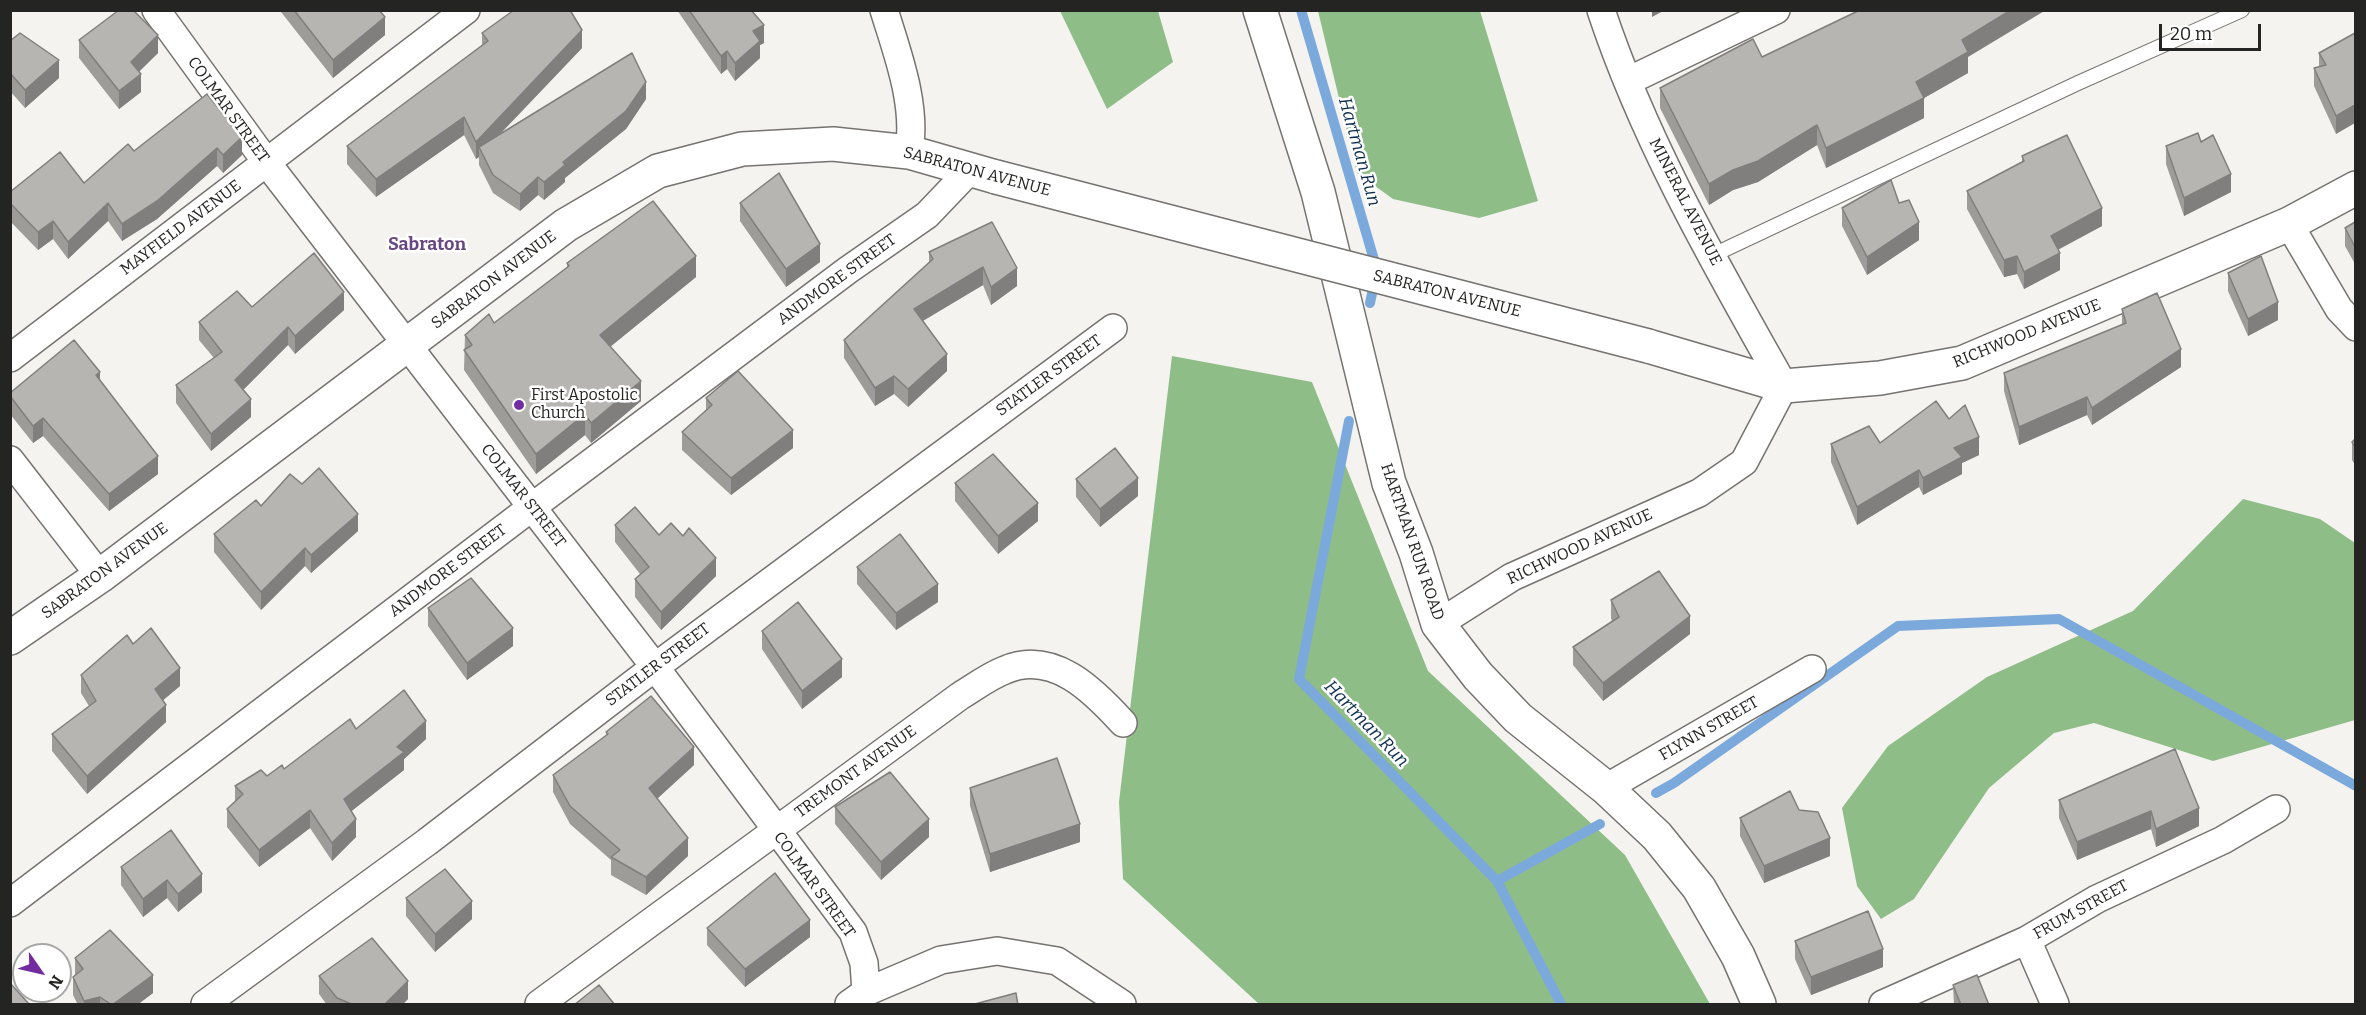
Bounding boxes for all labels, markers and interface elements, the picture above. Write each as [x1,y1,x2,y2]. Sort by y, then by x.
scale bar [2162,12,2264,50]
text: 20 m [2170,23,2212,45]
street label: COLMAR STREET [183,53,273,167]
water label: Hartman Run [1333,95,1385,209]
street label: MINERAL AVENUE [1645,135,1725,269]
street label: SABRATON AVENUE [901,143,1053,201]
street label: MAYFIELD AVENUE [117,176,245,280]
street label: SABRATON AVENUE [428,227,560,333]
street label: ANDMORE STREET [774,230,900,330]
district label: Sabraton [388,234,466,256]
street label: SABRATON AVENUE [1371,266,1523,322]
street label: RICHWOOD AVENUE [1950,296,2104,372]
street label: STATLER STREET [992,331,1106,421]
place label: First Apostolic Church [531,386,638,424]
marker: First Apostolic Church [512,398,526,412]
street label: COLMAR STREET [477,440,569,552]
street label: HARTMAN RUN ROAD [1376,461,1448,623]
street label: RICHWOOD AVENUE [1504,505,1656,589]
street label: SABRATON AVENUE [38,519,172,623]
street label: ANDMORE STREET [386,521,510,621]
street label: STATLER STREET [602,619,714,711]
water label: Hartman Run [1319,676,1413,772]
street label: FLYNN STREET [1656,693,1762,765]
street label: TREMONT AVENUE [792,722,920,822]
street label: COLMAR STREET [769,828,859,942]
street label: FRUM STREET [2030,876,2132,944]
north arrow [12,943,72,1003]
text: N [44,972,67,993]

